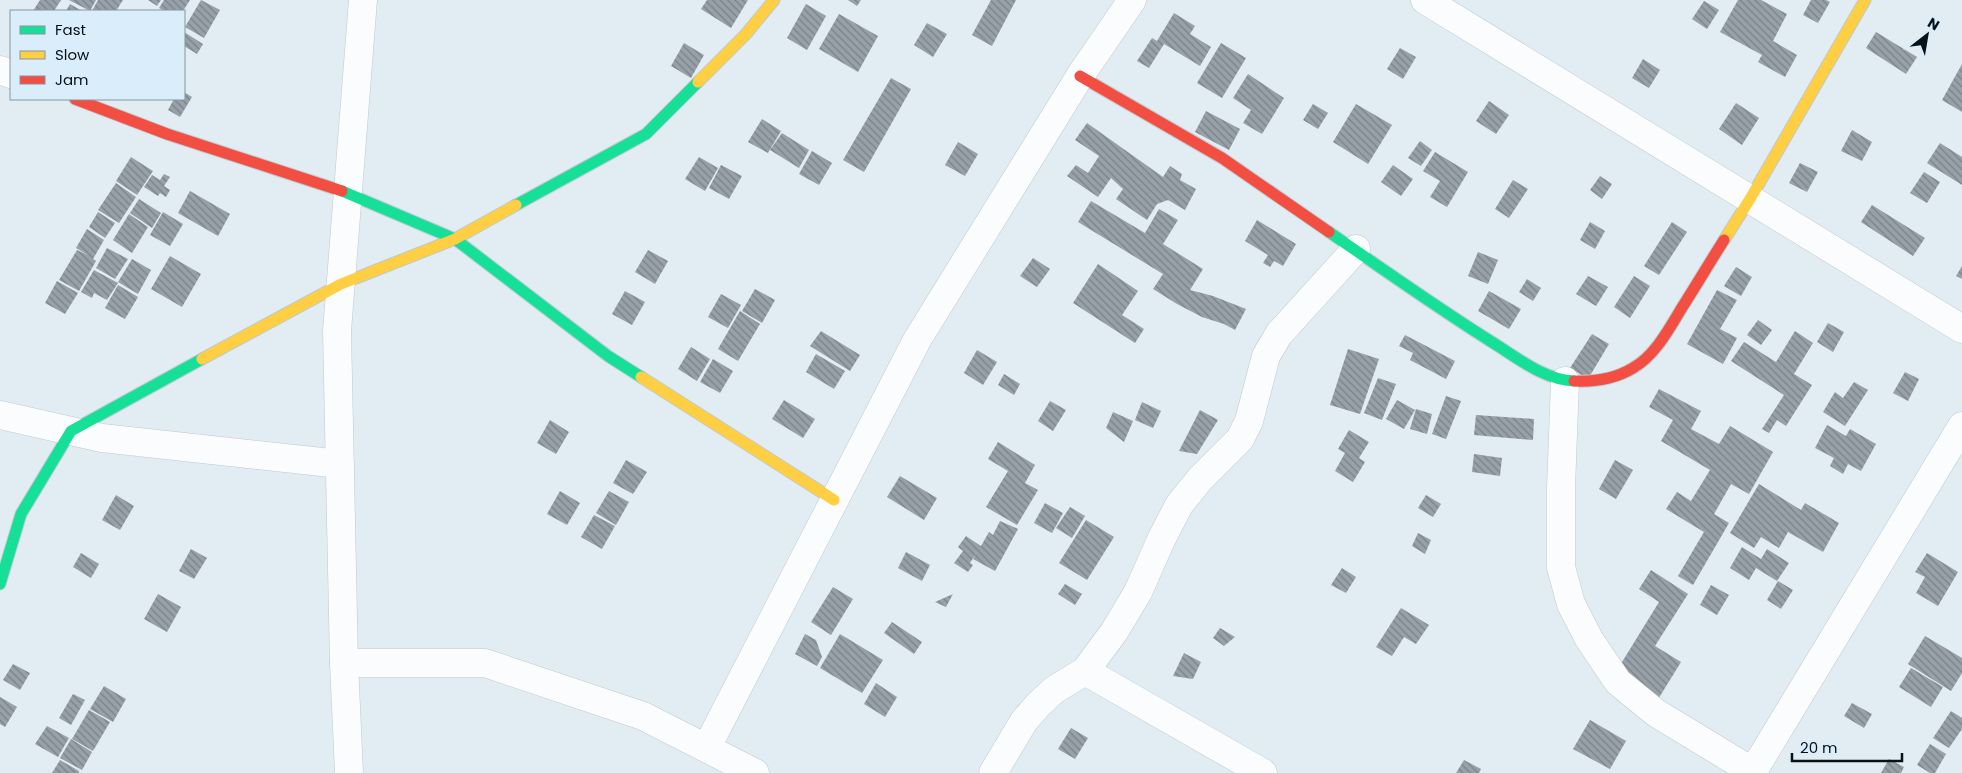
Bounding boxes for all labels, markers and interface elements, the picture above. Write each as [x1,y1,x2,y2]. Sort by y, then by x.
legend [10,10,185,100]
north arrow [1902,10,1952,60]
text: N [1924,13,1943,35]
text: Fast [55,19,86,40]
text: Slow [55,44,90,65]
text: Jam [55,69,89,90]
scale bar [1792,730,1902,762]
text: 20 m [1800,737,1838,758]

